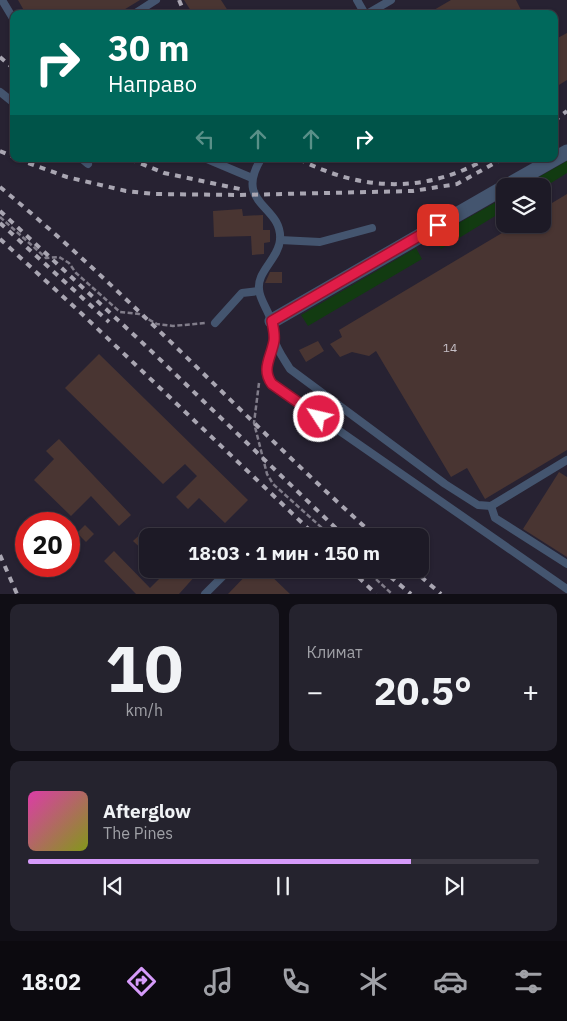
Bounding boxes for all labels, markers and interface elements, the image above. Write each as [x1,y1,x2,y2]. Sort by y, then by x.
text: 30 m [108,25,190,71]
icon: right [25,30,90,95]
text: Направо [108,69,197,98]
icon: left [191,125,219,153]
icon: ahead [244,125,272,153]
icon: ahead [297,125,325,153]
icon: right [350,125,378,153]
map controls [496,178,551,233]
button: layers [496,178,551,233]
pin [417,204,459,246]
icon: arrive [424,211,452,239]
house number: 14 [443,340,457,355]
position arrow [292,390,344,442]
speed limit sign: 20 [15,512,80,577]
text: 18:03 · 1 мин · 150 m [188,541,380,565]
text: 10 [105,625,183,710]
text: Климат [307,642,363,662]
text: 20.5° [374,666,472,715]
text: − [307,673,323,710]
text: + [522,673,539,710]
text: km/h [125,700,163,720]
text: Afterglow [103,799,191,823]
text: The Pines [103,823,173,843]
icon: previous [99,872,127,900]
icon: pause [269,872,297,900]
icon: next [440,872,468,900]
icon: directions [124,964,159,999]
icon: music [201,964,236,999]
icon: phone [278,964,313,999]
icon: climate [356,964,391,999]
icon: car [433,964,468,999]
icon: filters [511,964,546,999]
text: 18:02 [21,967,81,996]

